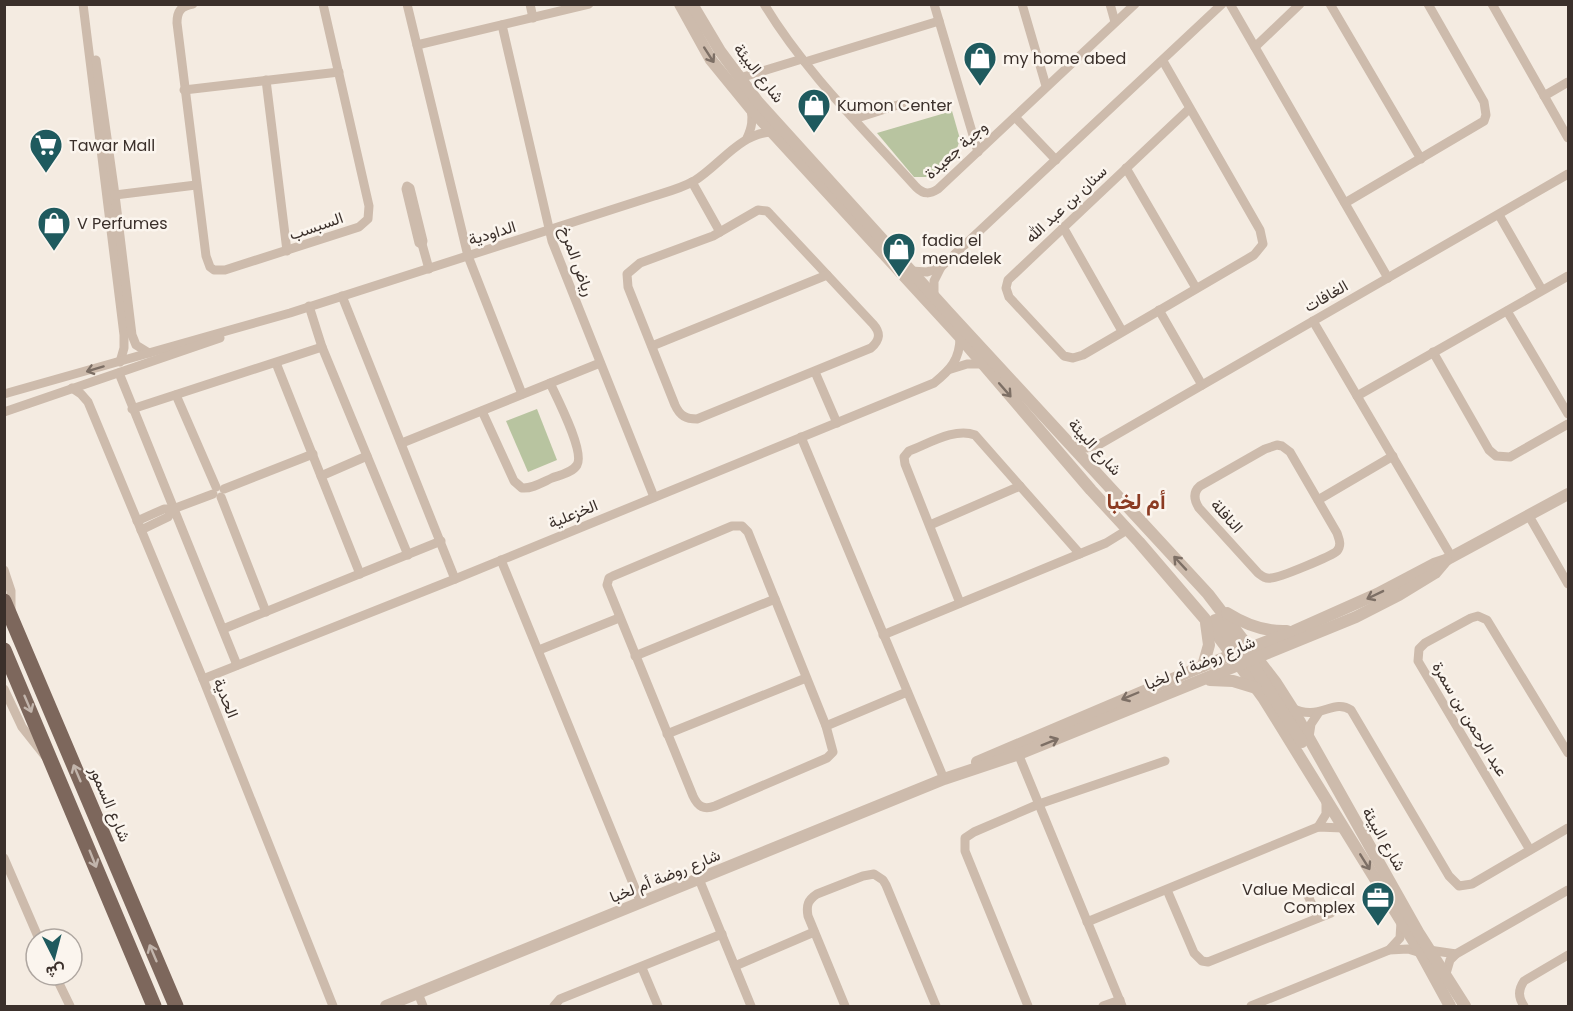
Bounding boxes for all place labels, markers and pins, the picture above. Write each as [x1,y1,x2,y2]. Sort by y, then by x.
shop icon: my home abed [962,40,998,87]
place label: my home abed [1003,47,1126,70]
shop icon: Kumon Center [796,87,832,134]
place label: Kumon Center [837,94,952,117]
supermarket icon: Tawar Mall [28,127,64,174]
place label: Tawar Mall [69,134,155,157]
shop icon: V Perfumes [36,205,72,252]
place label: V Perfumes [77,212,168,235]
place label: fadia el mendelek [922,229,1002,270]
shop icon: fadia el mendelek [881,231,917,278]
place label: Value Medical Complex [1242,878,1355,919]
office icon: Value Medical Complex [1360,880,1396,927]

